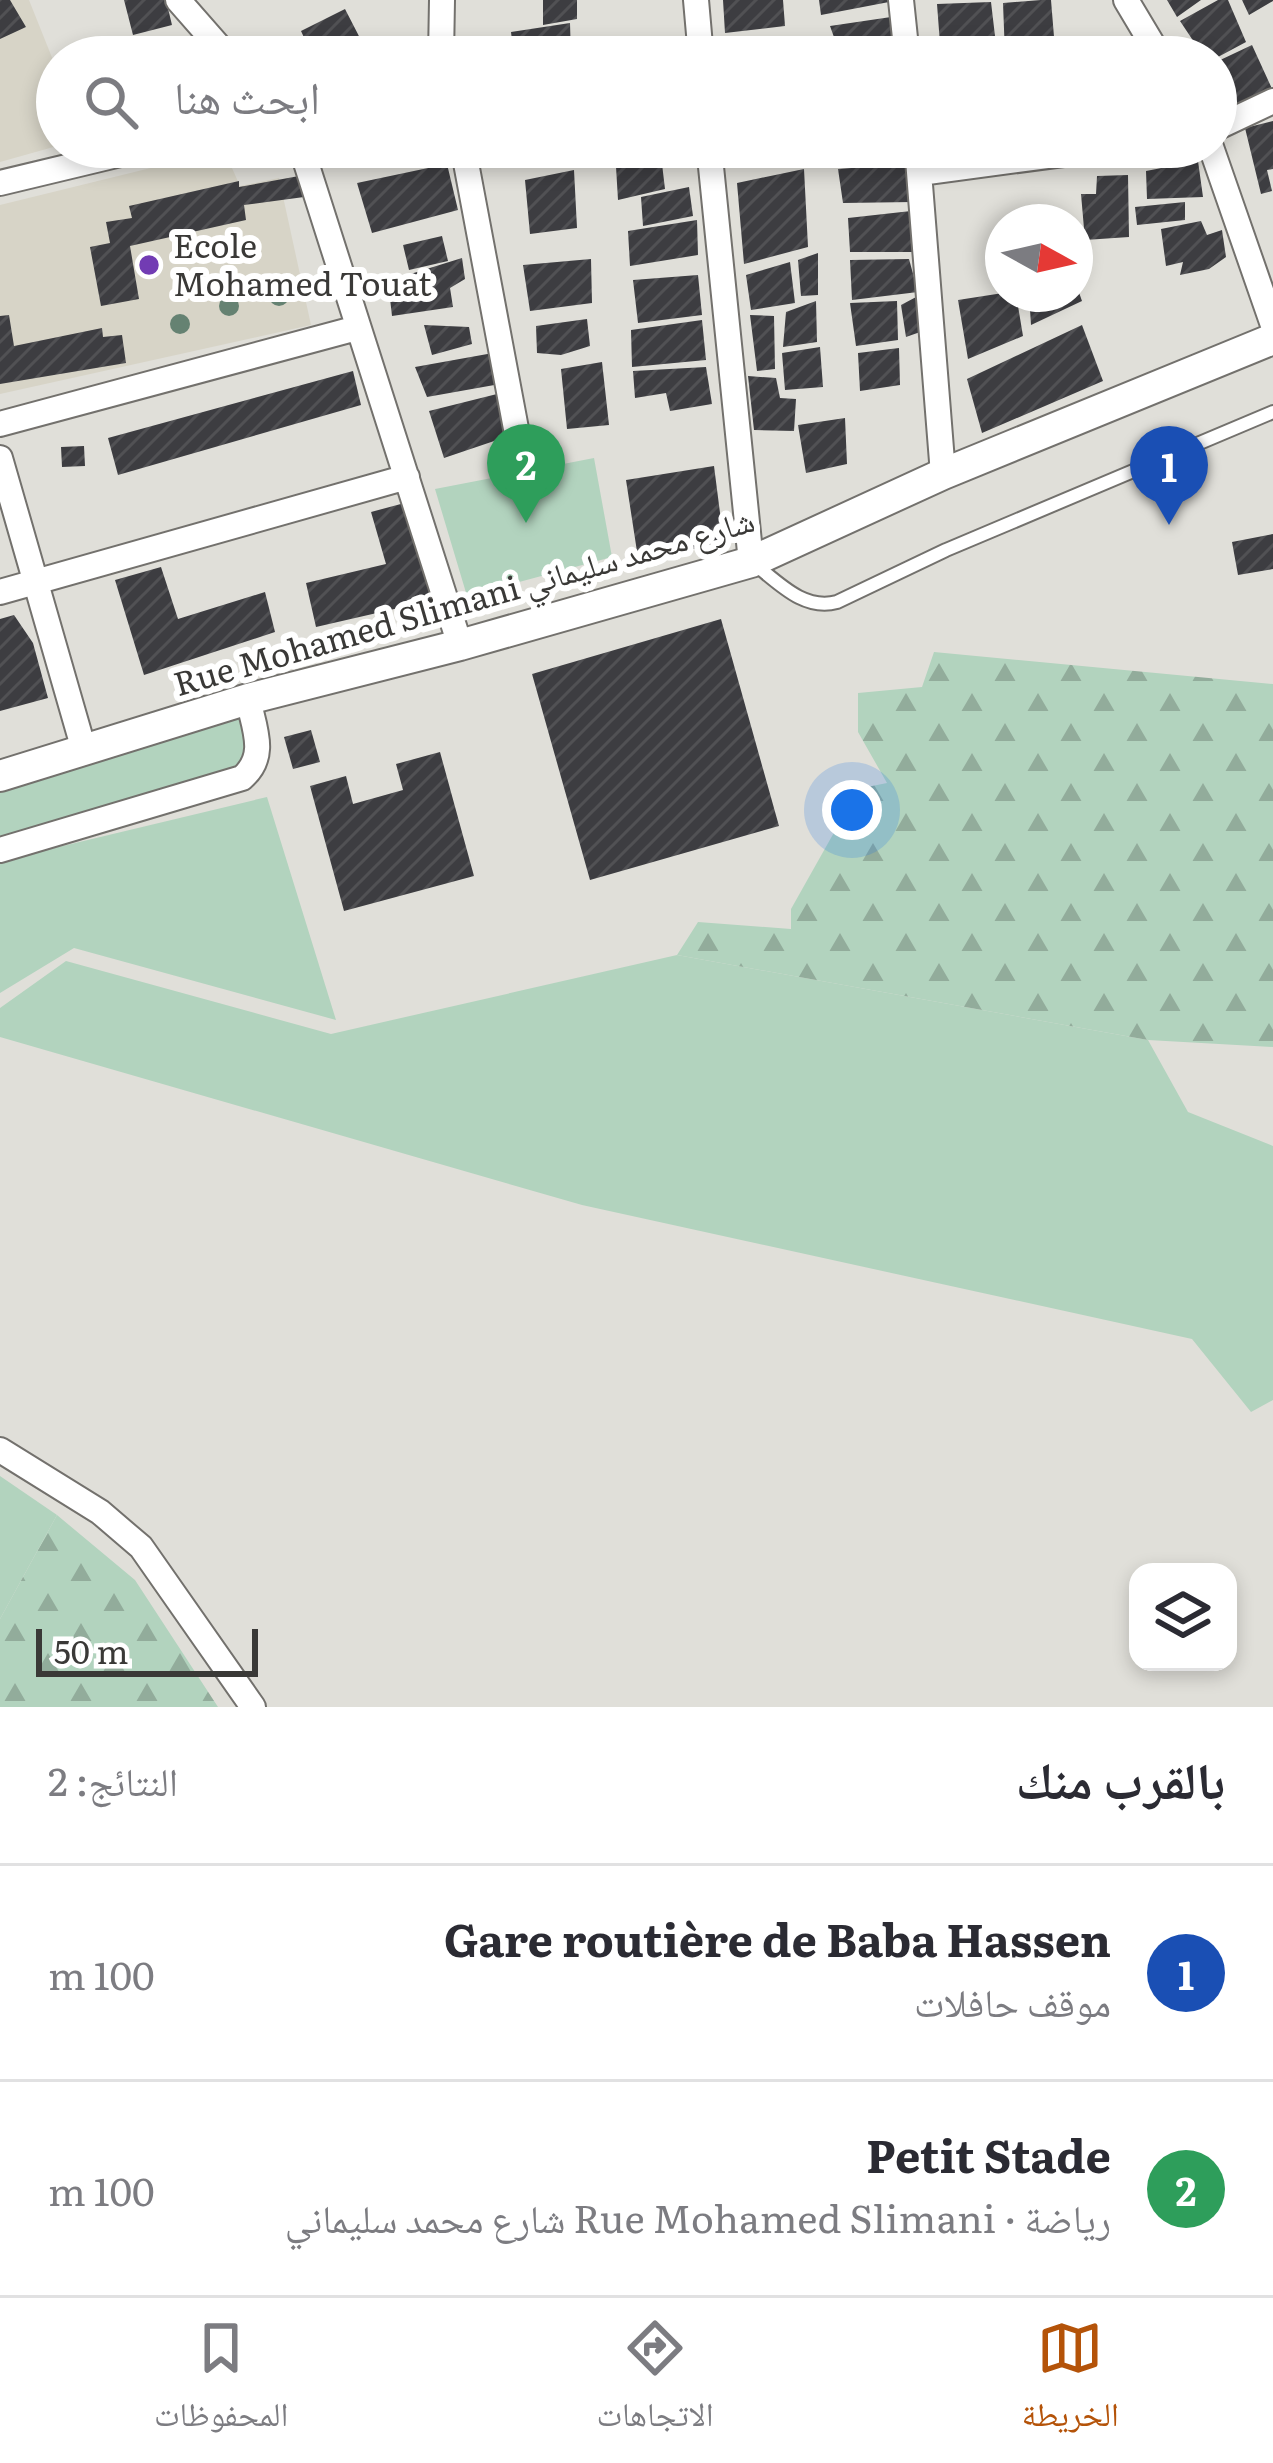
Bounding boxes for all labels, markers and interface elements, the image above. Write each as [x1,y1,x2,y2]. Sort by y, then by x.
search box [36,36,1237,168]
text: ابحث هنا [174,61,320,128]
icon: search [78,69,144,135]
north arrow [985,204,1093,312]
place label: Ecole Mohamed Touat [173,219,432,306]
marker: Ecole Mohamed Touat [136,252,162,278]
pin: 2 [487,424,565,523]
pin: 1 [1130,426,1208,525]
street label: Rue Mohamed Slimani شارع محمد سليماني [167,493,760,710]
your location [822,780,882,840]
map controls [1129,1563,1237,1671]
button: layers [1129,1563,1237,1671]
scale bar [36,1623,258,1676]
text: 50 m [54,1625,128,1674]
text: بالقرب منك [1016,1739,1225,1815]
text: النتائج: 2 [48,1750,178,1808]
text: Gare routière de Baba Hassen [444,1904,1111,1971]
text: 100 m [48,1944,155,2002]
text: 1 [1178,1944,1194,2002]
text: موقف حافلات [914,1971,1111,2029]
text: Petit Stade [866,2120,1111,2187]
text: 100 m [48,2160,155,2218]
text: 2 [1176,2160,1196,2218]
text: رياضة · Rue Mohamed Slimani شارع محمد سليماني [285,2187,1111,2245]
tab: المحفوظات [154,2315,288,2447]
tab: الاتجاهات [596,2315,714,2447]
tab: الخريطة [1022,2315,1119,2447]

